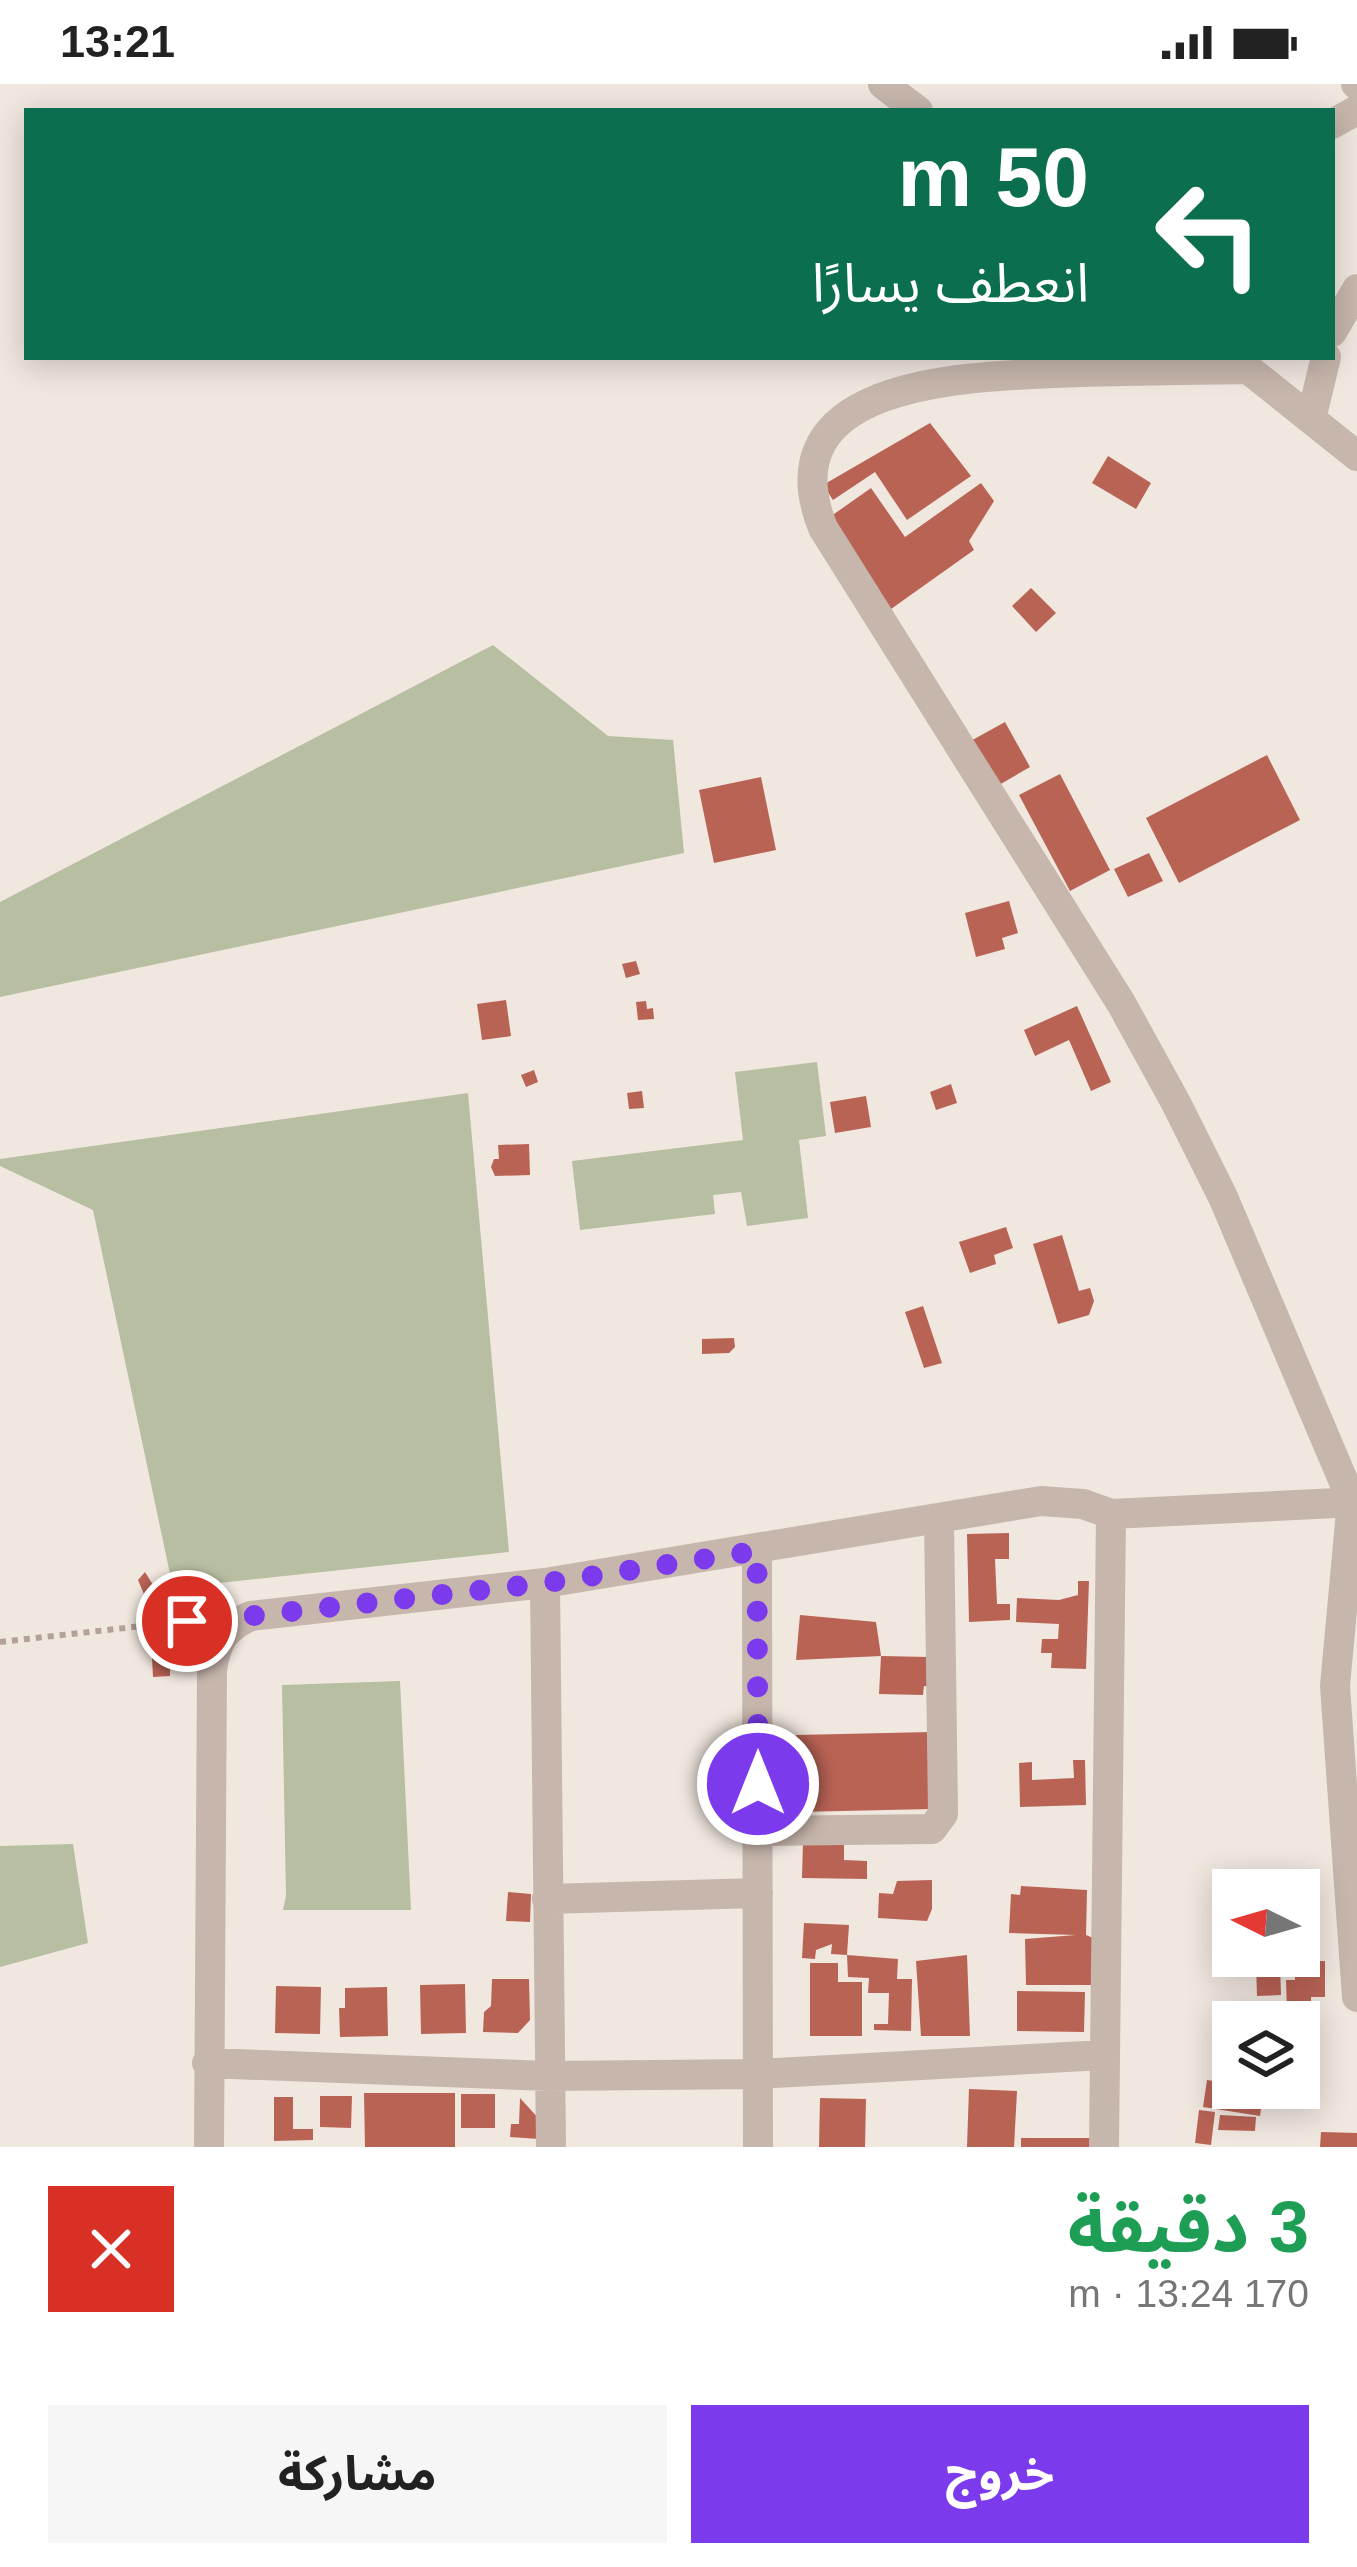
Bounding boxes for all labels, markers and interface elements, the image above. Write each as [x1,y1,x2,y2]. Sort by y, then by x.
text: 13:21 [60,16,175,67]
text: 50 m [898,130,1089,224]
icon: left [1131,156,1287,312]
text: انعطف يسارًا [812,253,1089,313]
pin [136,1570,238,1672]
icon: arrive [154,1588,220,1654]
position arrow [695,1721,821,1847]
north arrow [1212,1869,1320,1977]
map controls [1212,1869,1320,2109]
button: layers [1212,2001,1320,2109]
button: close [48,2186,174,2312]
text: 3 دقيقة [1068,2187,1309,2267]
text: 170 m · 13:24 [1068,2272,1309,2315]
button: مشاركة [48,2405,667,2543]
button: خروج [691,2405,1309,2543]

